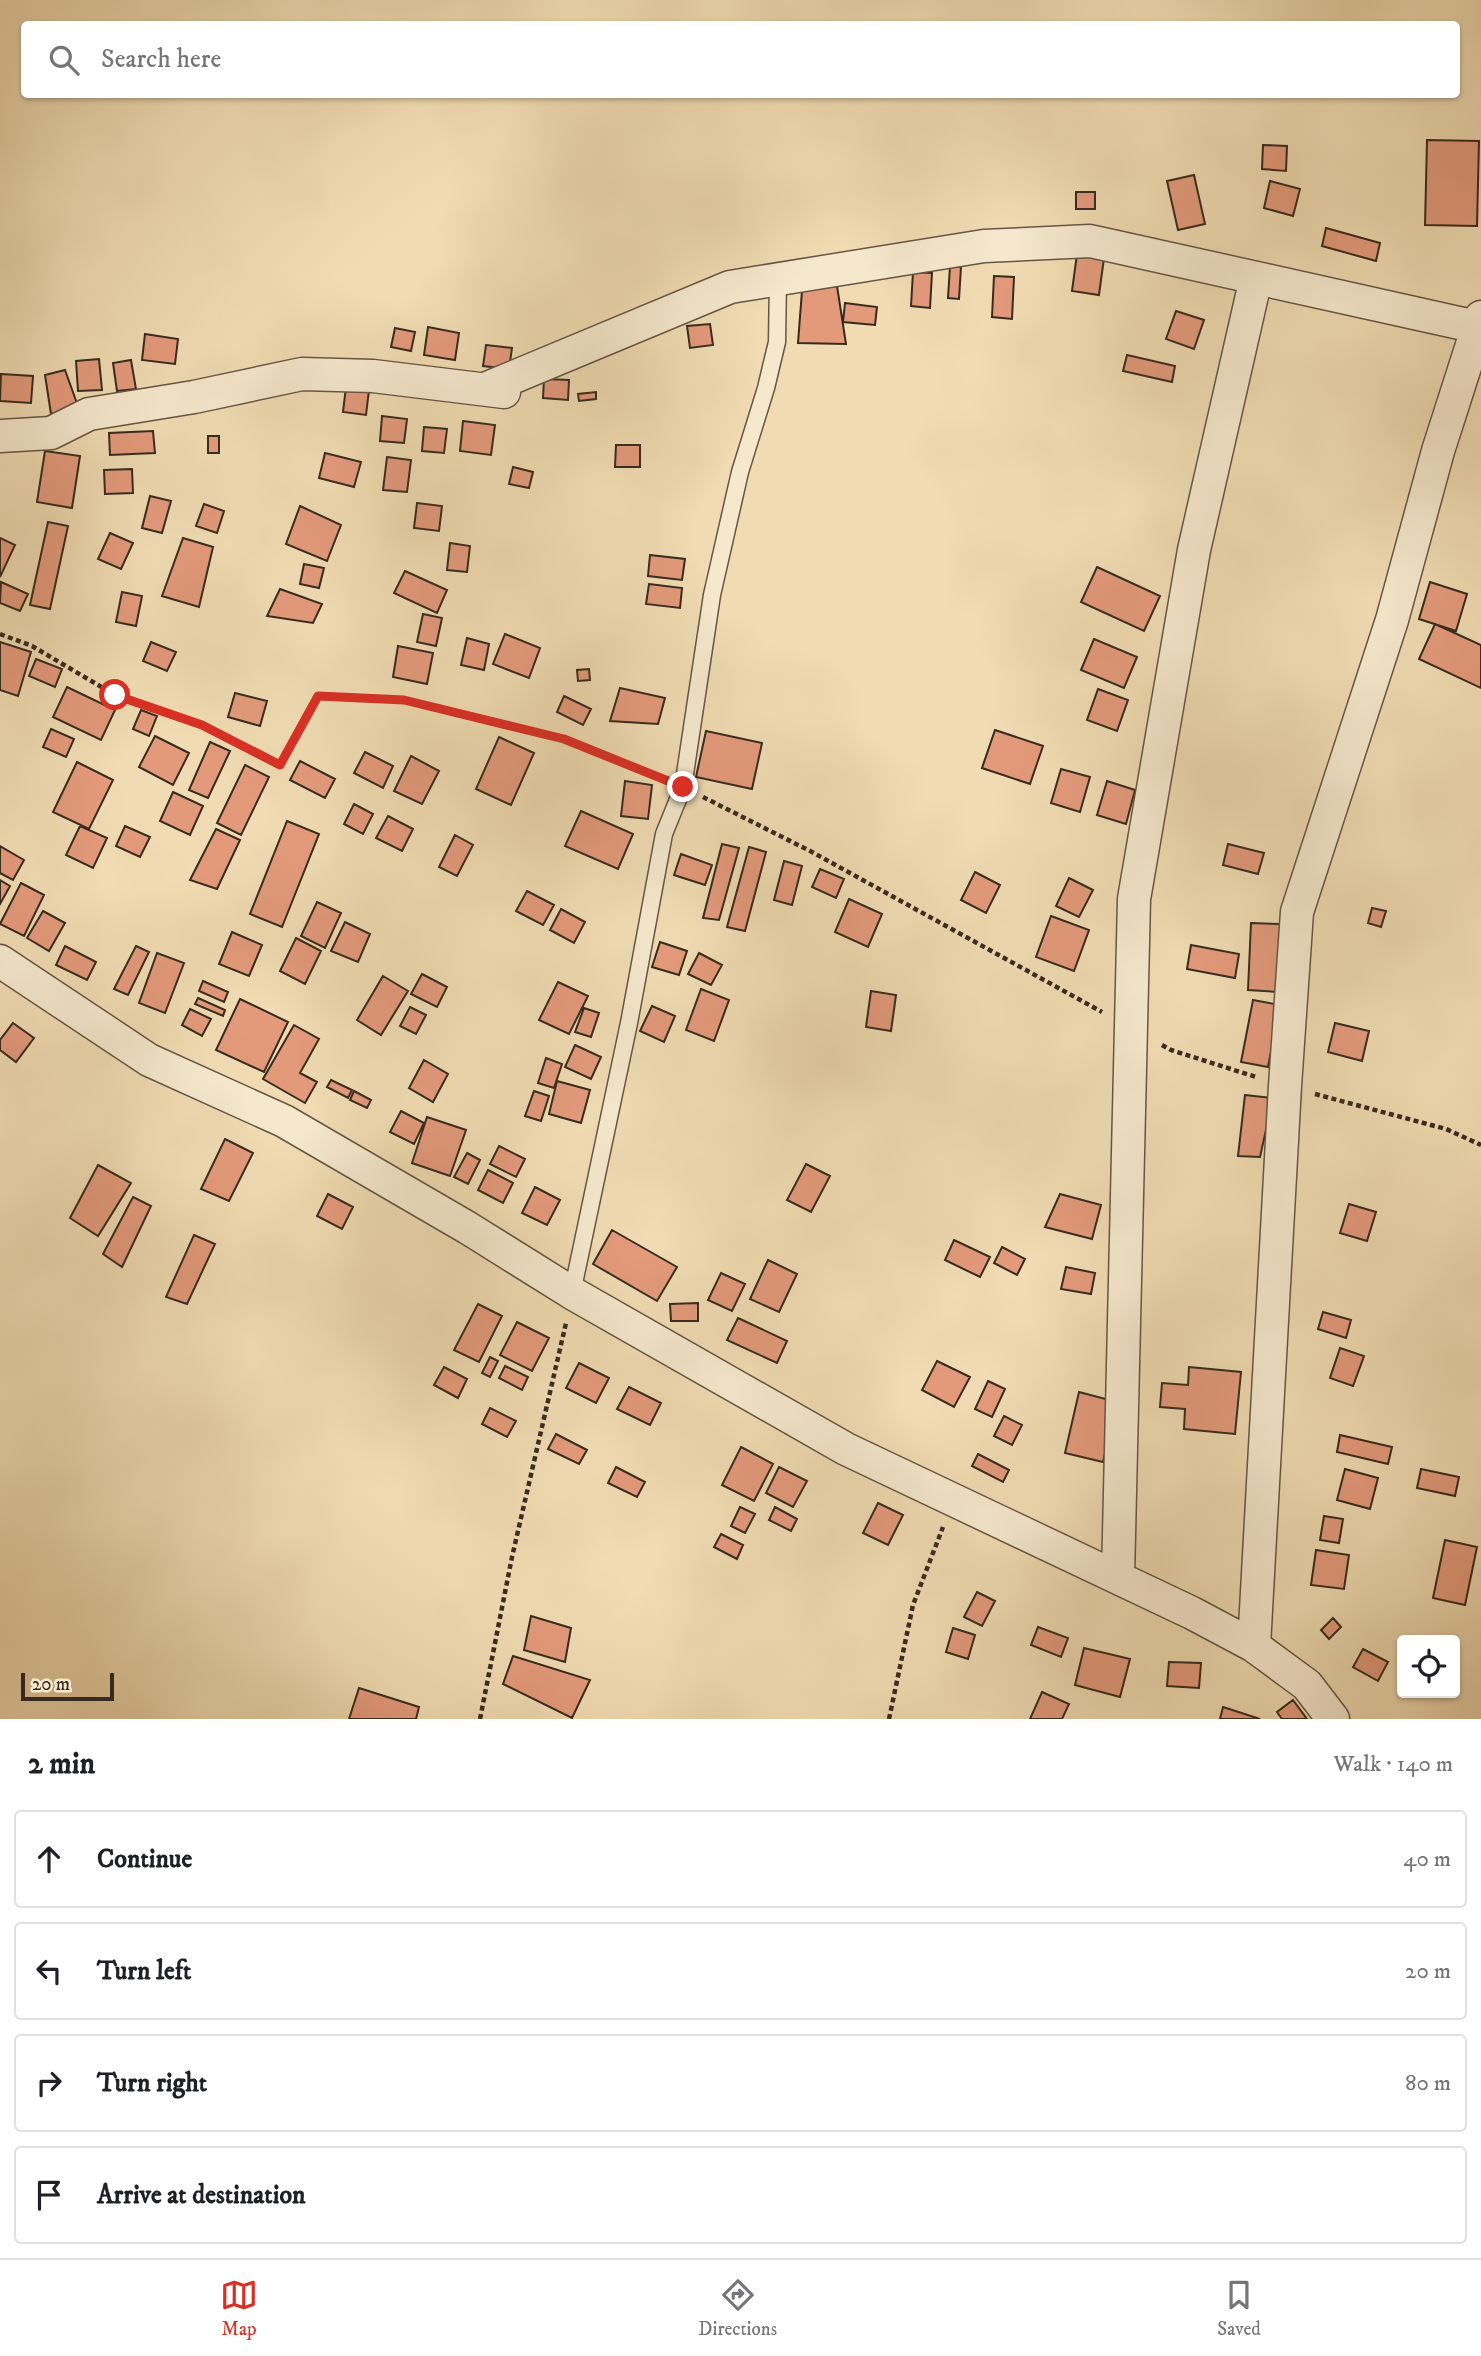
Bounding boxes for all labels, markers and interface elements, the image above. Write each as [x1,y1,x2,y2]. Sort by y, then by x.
search box [21,21,1460,98]
icon: search [45,41,83,79]
text: Search here [101,43,221,76]
route start [99,679,130,710]
route end [667,771,698,802]
map controls [1397,1635,1460,1698]
button: locate [1397,1635,1460,1698]
scale bar [21,1670,114,1702]
text: 20 m [32,1673,70,1696]
text: 2 min [28,1746,95,1783]
text: Walk · 140 m [1334,1750,1453,1779]
icon: ahead [30,1840,68,1878]
text: Continue [97,1843,192,1876]
text: 40 m [1403,1845,1451,1874]
icon: left [30,1952,68,1990]
text: Turn left [97,1955,191,1988]
text: 20 m [1405,1957,1451,1986]
icon: right [30,2064,68,2102]
text: Turn right [97,2067,207,2100]
text: 80 m [1405,2069,1451,2098]
icon: arrive [30,2176,68,2214]
text: Arrive at destination [97,2179,306,2212]
tab: Map [220,2276,258,2341]
tab: Directions [698,2276,777,2341]
tab: Saved [1217,2276,1261,2341]

